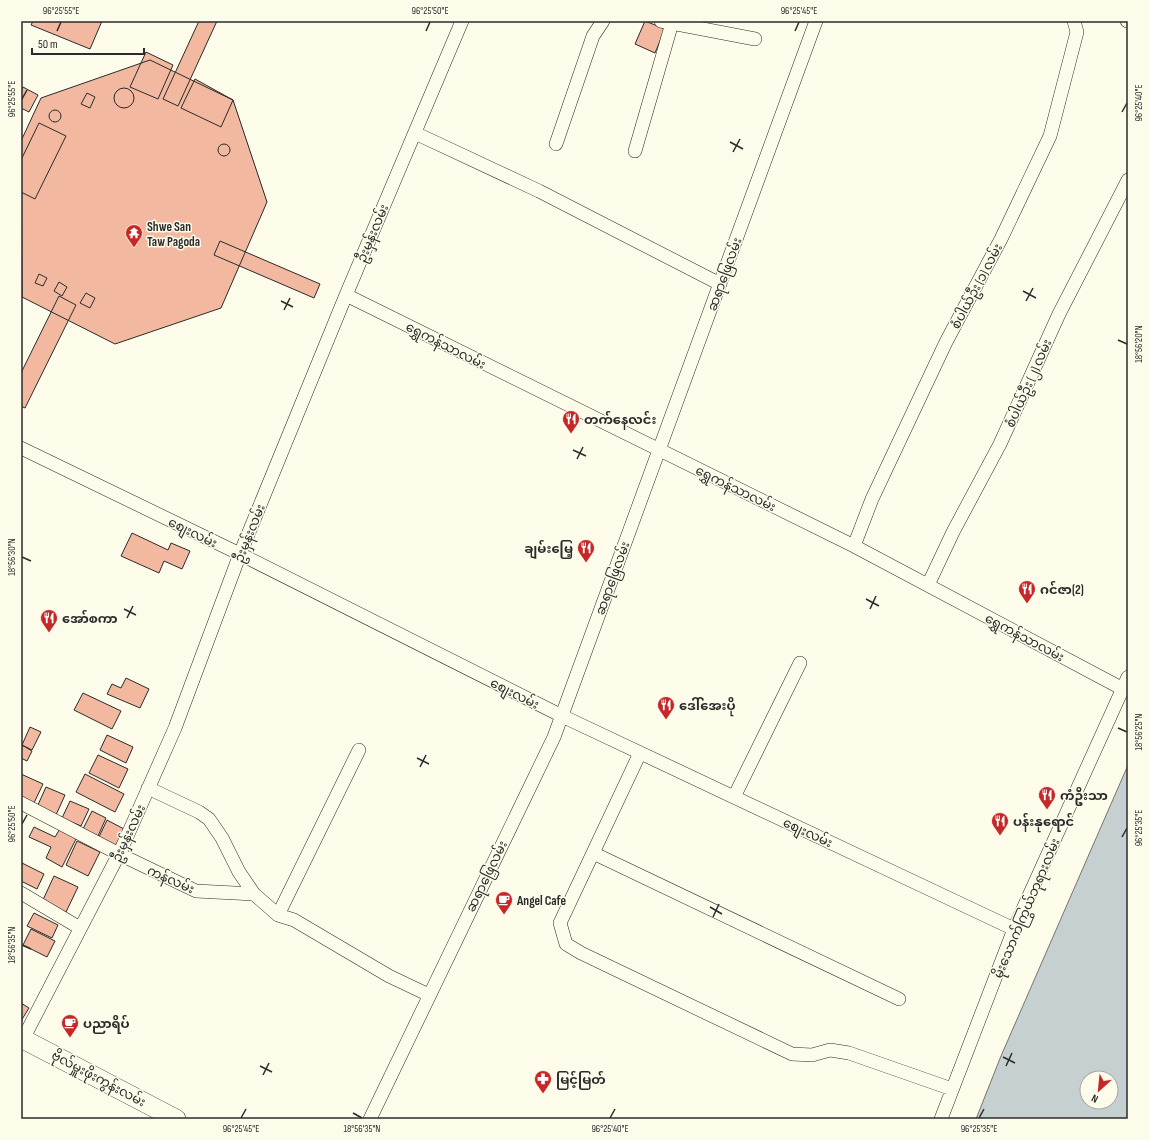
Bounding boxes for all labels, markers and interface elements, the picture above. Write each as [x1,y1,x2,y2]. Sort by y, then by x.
text: 96°25'55"E [43,5,79,17]
text: 96°25'50"E [412,5,449,17]
text: 96°25'45"E [781,5,817,17]
scale bar [32,30,144,56]
text: 50 m [38,37,58,52]
text: 96°25'55"E [6,81,18,117]
text: 96°25'40"E [1133,84,1145,122]
street label: ဦးမှန်းလမ်း [353,201,394,266]
place label: Shwe San Taw Pagoda [147,219,200,250]
temple icon: Shwe San Taw Pagoda [124,223,144,248]
street label: ဆရာဖြေလမ်း [703,235,748,314]
street label: စံပါယ်ဦး (၁) လမ်း [947,241,1008,333]
street label: ‌ရွှေကန်သာလမ်း [402,318,489,375]
text: 18°56'20"N [1133,325,1145,363]
street label: စံပါယ်ဦး (၂) လမ်း [1001,336,1057,431]
restaurant icon: တက်နေလင်း [561,409,581,434]
place label: တက်နေလင်း [584,410,656,430]
street label: ‌ရွှေကန်သာလမ်း [692,462,779,517]
street label: ဦးမှန်းလမ်း [230,501,271,566]
street label: စျေးလမ်း [165,513,220,553]
text: 18°56'30"N [6,538,18,576]
restaurant icon: ချမ်းမြေ့ [576,538,596,563]
place label: ချမ်းမြေ့ [524,539,573,560]
street label: ဆရာဖြေလမ်း [591,539,636,618]
restaurant icon: ဂင်ဇာ(2) [1017,579,1037,604]
place label: ဂင်ဇာ(2) [1040,580,1084,598]
restaurant icon: အော်စကာ [39,608,59,633]
place label: အော်စကာ [62,609,118,627]
street label: ‌ရွှေကန်သာလမ်း [981,609,1067,667]
street label: စျေးလမ်း [487,674,542,715]
restaurant icon: ဒေါ်အေးပို [656,695,676,720]
place label: ဒေါ်အေးပို [679,697,736,717]
text: 18°56'25"N [1133,714,1145,750]
restaurant icon: ကံဦးသာ [1037,785,1057,810]
place label: ကံဦးသာ [1060,787,1108,806]
street label: ဦးမှန်းလမ်း [108,802,151,866]
text: 96°25'50"E [6,806,18,843]
text: 96°25'35"E [1133,810,1145,846]
restaurant icon: ပန်းနုရောင် [990,811,1010,836]
place label: ပန်းနုရောင် [1013,812,1075,833]
street label: စျေးလမ်း [780,814,835,853]
street label: မိုးသောက်ကြွယ်ဘုရားလမ်း [989,836,1066,982]
street label: ဆရာဖြေလမ်း [462,838,513,916]
street label: ကန်လမ်း [144,862,197,899]
cafe icon: Angel Cafe [494,890,514,915]
place label: Angel Cafe [516,893,566,909]
text: 18°56'35"N [6,927,18,963]
cafe icon: ပညာရိပ် [60,1013,80,1038]
place label: ပညာရိပ် [83,1014,130,1034]
street label: ဗိုလ်မှူးဖိုးကွန်းလမ်း [48,1046,149,1112]
pharmacy icon: မြင့်မြတ် [533,1069,553,1094]
place label: မြင့်မြတ် [556,1070,606,1090]
north arrow [1079,1070,1119,1110]
text: N [1089,1091,1100,1106]
text: 96°25'45"E [223,1123,259,1135]
text: 18°56'35"N [344,1123,380,1135]
text: 96°25'40"E [591,1123,629,1135]
text: 96°25'35"E [961,1123,997,1135]

